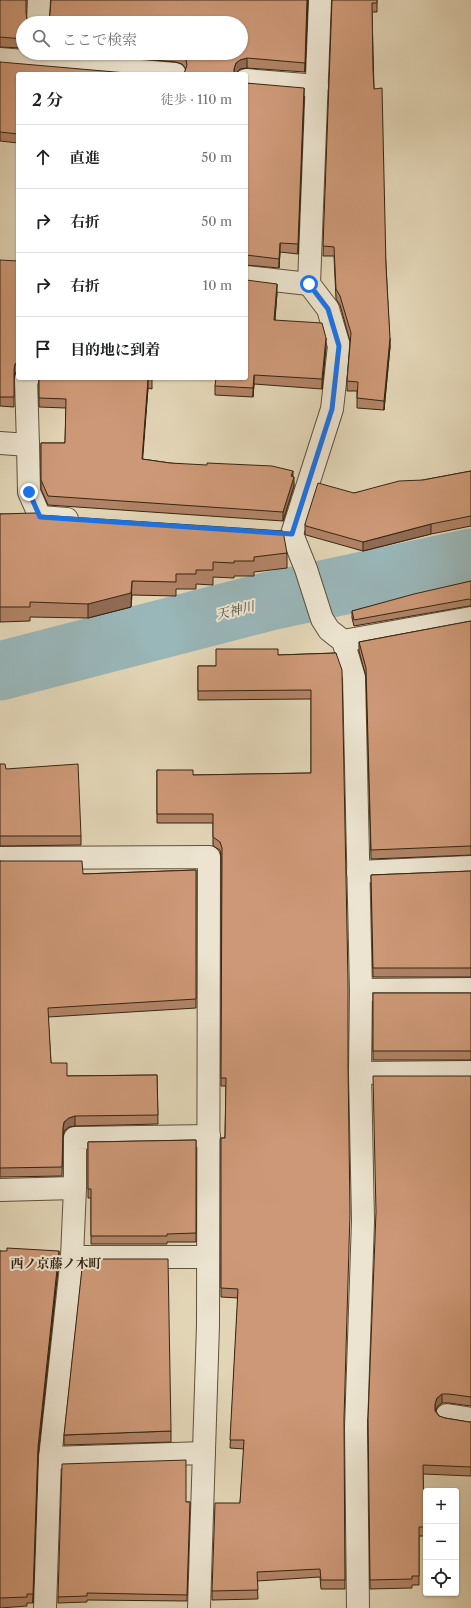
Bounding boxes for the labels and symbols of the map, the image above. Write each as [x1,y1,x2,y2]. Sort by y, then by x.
route start [300,275,318,293]
route end [20,483,38,501]
water label: 天神川 [214,597,258,622]
district label: 西ノ京藤ノ木町 [10,1255,102,1271]

